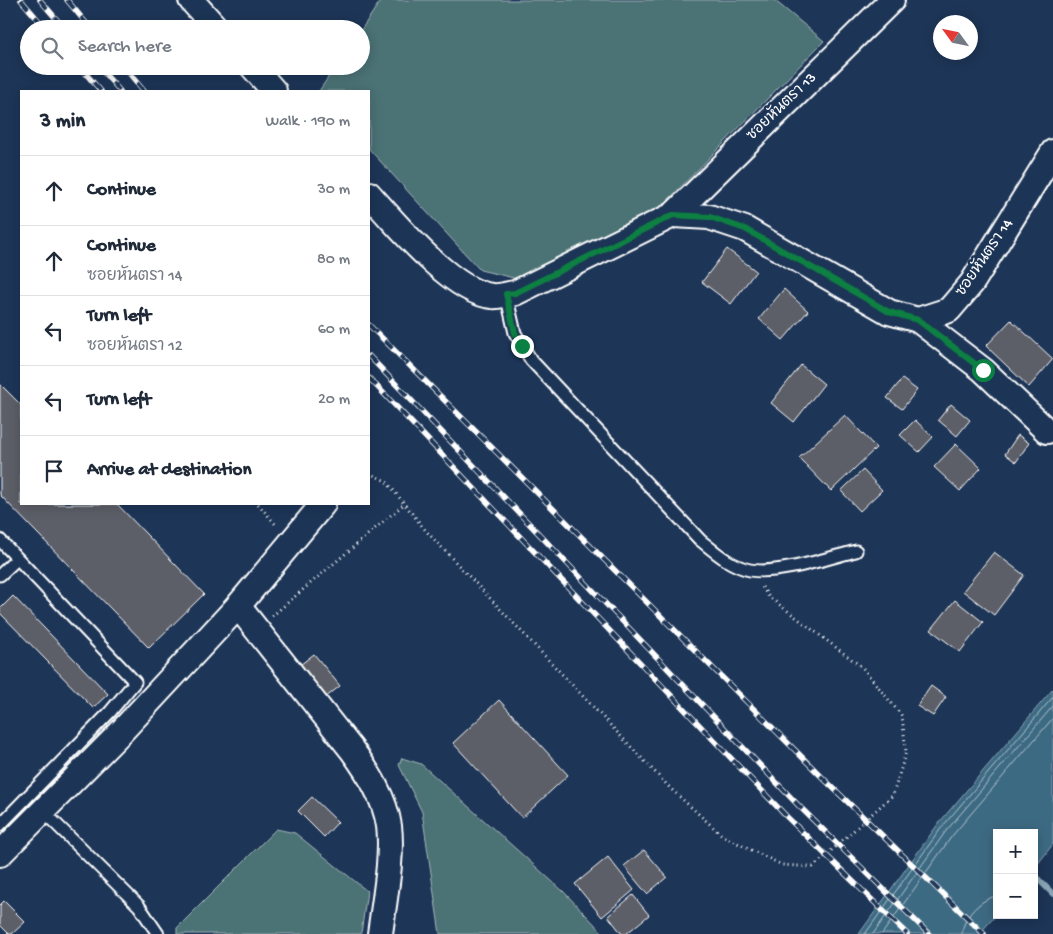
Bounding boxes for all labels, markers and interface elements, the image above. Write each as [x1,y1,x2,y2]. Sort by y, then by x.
north arrow [933,15,978,60]
search box [20,20,370,75]
icon: search [38,34,66,62]
text: Search here [78,36,172,59]
street label: ซอยหันตรา 13 [742,68,821,145]
text: 3 min [40,110,85,135]
text: Walk · 190 m [266,113,350,132]
icon: ahead [40,177,68,205]
text: Continue [87,179,156,202]
text: 30 m [317,181,350,200]
street label: ซอยหันตรา 14 [951,215,1017,300]
text: Continue [87,235,156,258]
icon: ahead [40,247,68,275]
text: 80 m [317,251,350,270]
text: ซอยหันตรา 14 [87,268,182,287]
text: Turn left [87,305,151,328]
icon: left [40,317,68,345]
text: 60 m [318,321,350,340]
route end [511,335,534,358]
text: ซอยหันตรา 12 [87,338,183,357]
route start [972,359,995,382]
icon: left [40,387,68,415]
text: Turn left [87,389,151,412]
text: 20 m [318,391,350,410]
icon: arrive [40,457,68,485]
text: Arrive at destination [87,459,251,482]
map controls [993,829,1038,919]
button: + [993,829,1038,874]
button: − [993,874,1038,919]

